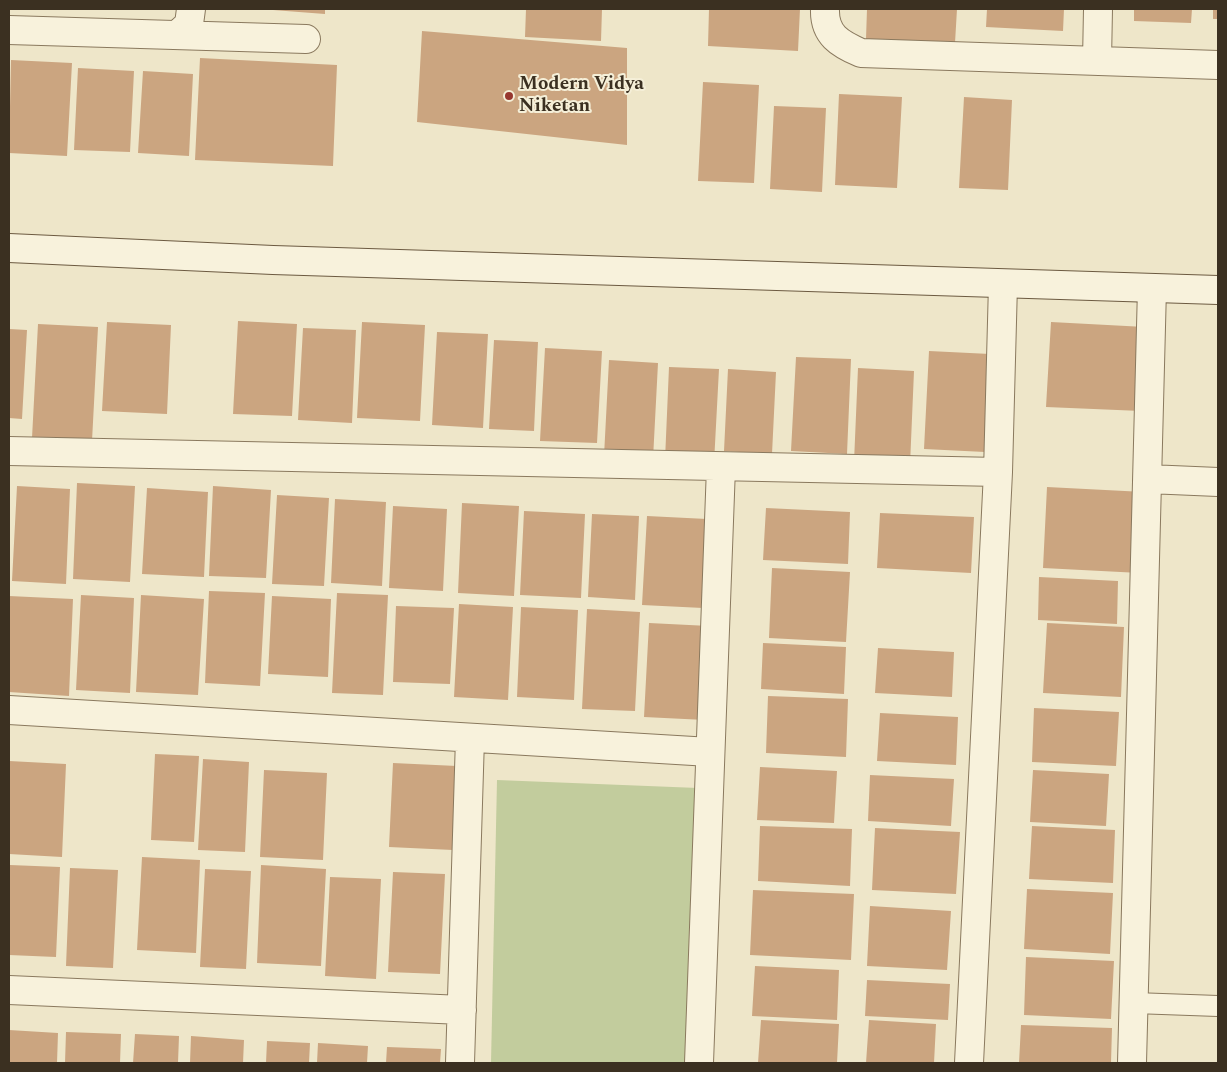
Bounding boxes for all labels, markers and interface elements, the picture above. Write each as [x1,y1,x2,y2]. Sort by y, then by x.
place label: Modern Vidya Niketan [519,74,644,118]
marker: Modern Vidya Niketan [503,90,515,102]

